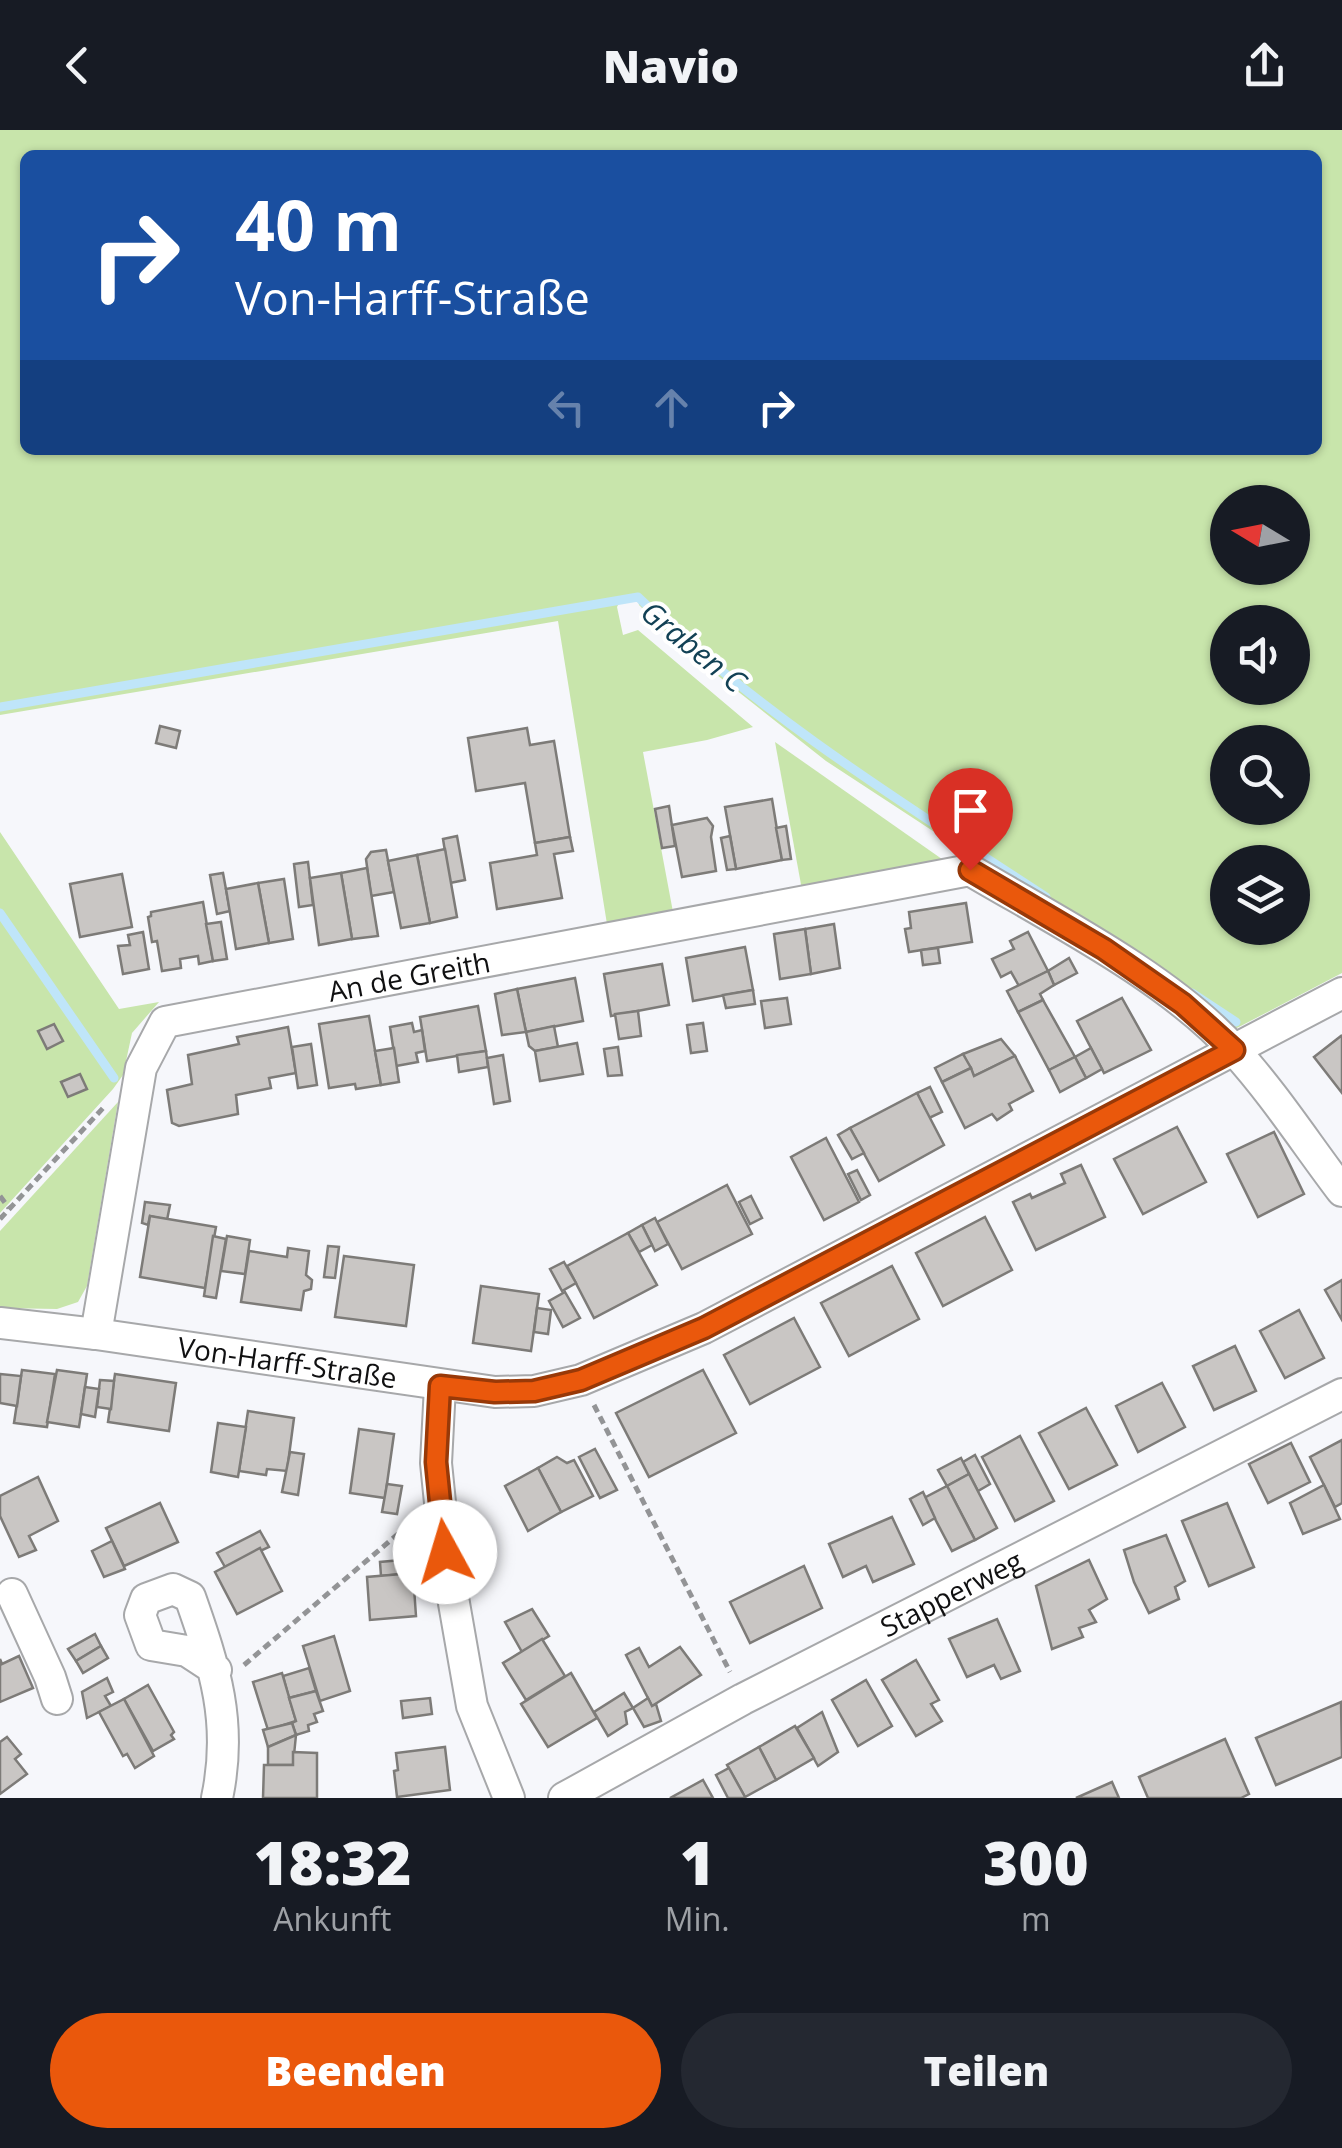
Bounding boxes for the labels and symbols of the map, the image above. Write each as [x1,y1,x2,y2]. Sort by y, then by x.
north arrow [1210,485,1310,585]
water label: Graben C [633,591,756,702]
pin [928,768,1013,871]
street label: An de Greith [325,942,493,1010]
street label: Von-Harff-Straße [175,1327,399,1397]
position arrow [393,1500,497,1604]
street label: Stapperweg [873,1541,1029,1645]

